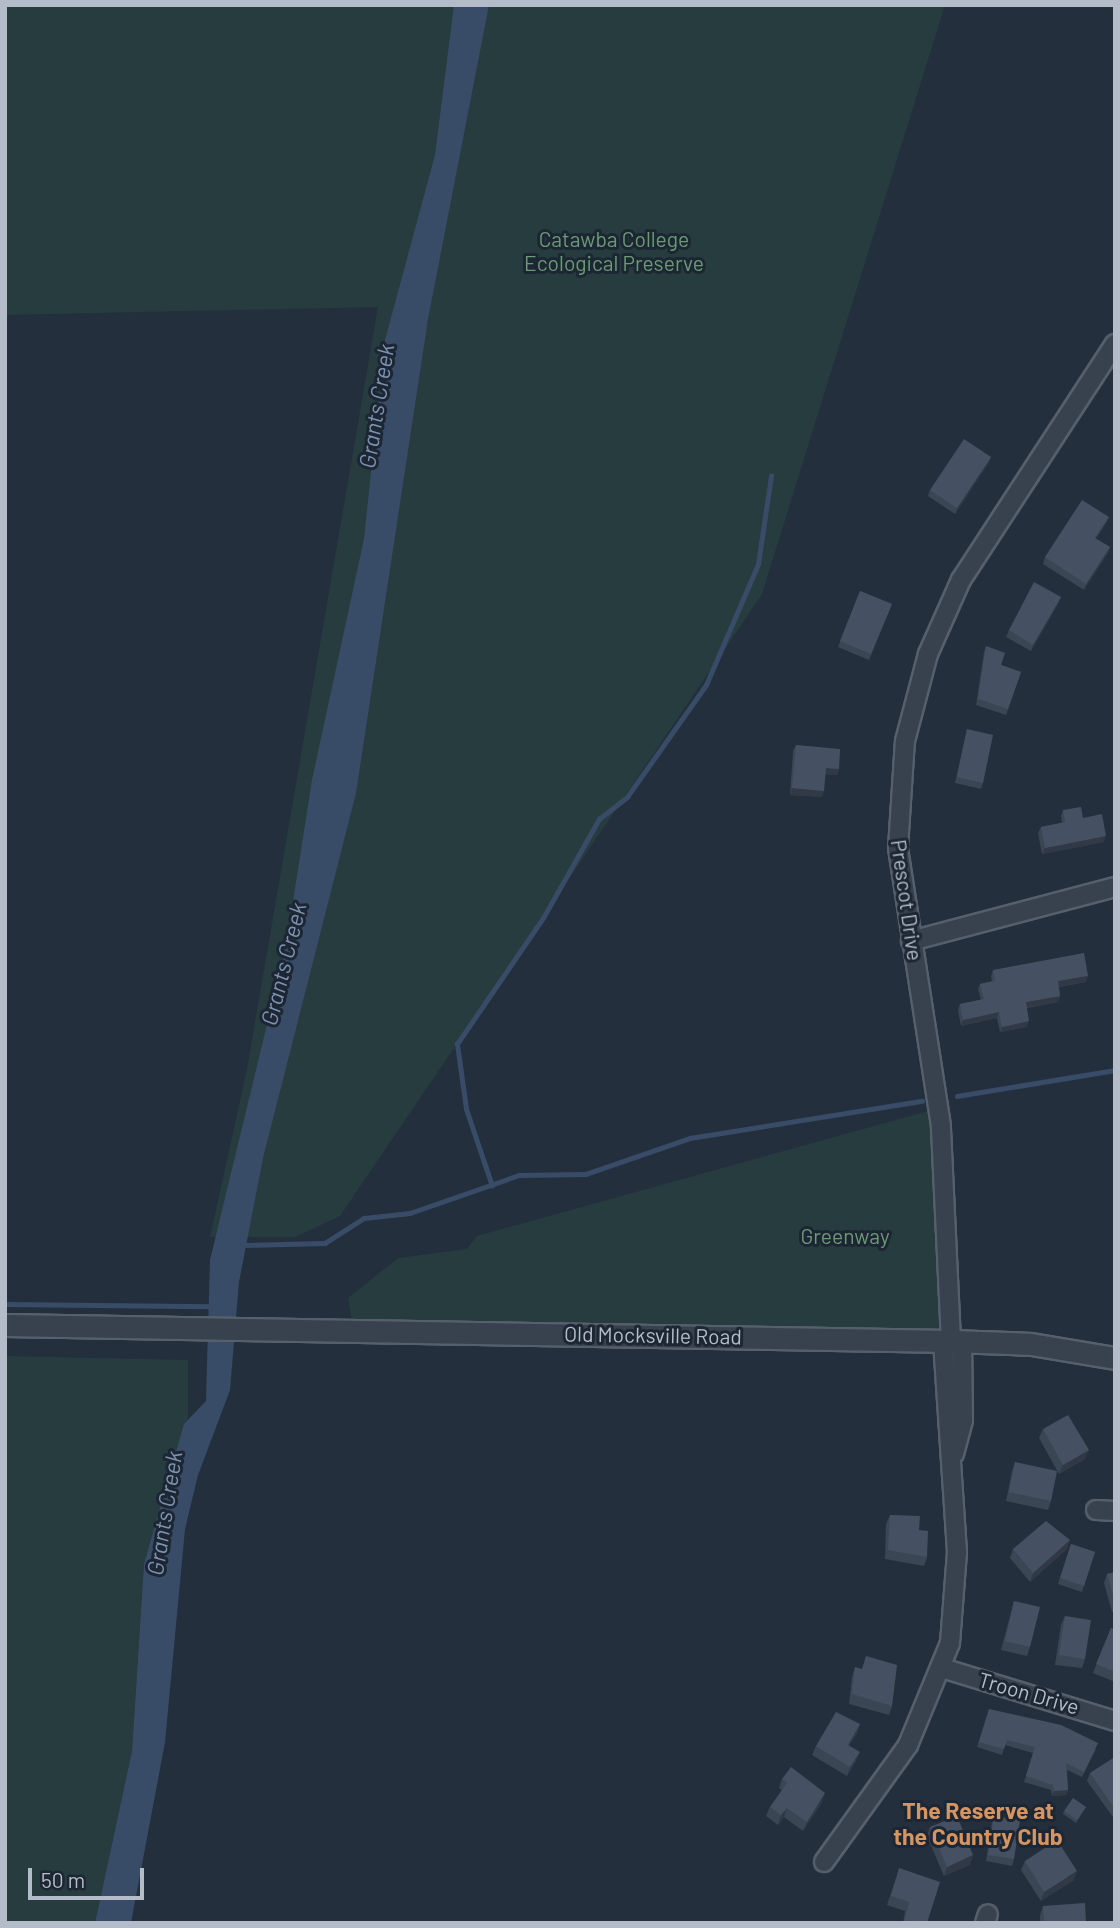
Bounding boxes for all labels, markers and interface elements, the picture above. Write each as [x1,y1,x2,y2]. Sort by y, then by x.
park label: Catawba College Ecological Preserve [524,226,704,276]
water label: Grants Creek [353,342,399,470]
street label: Prescot Drive [886,838,928,962]
water label: Grants Creek [254,900,312,1028]
park label: Greenway [800,1223,890,1249]
street label: Old Mocksville Road [564,1321,742,1349]
water label: Grants Creek [141,1449,187,1577]
street label: Troon Drive [976,1667,1082,1719]
district label: The Reserve at the Country Club [893,1796,1063,1850]
scale bar [32,1854,147,1898]
text: 50 m [41,1867,85,1892]

